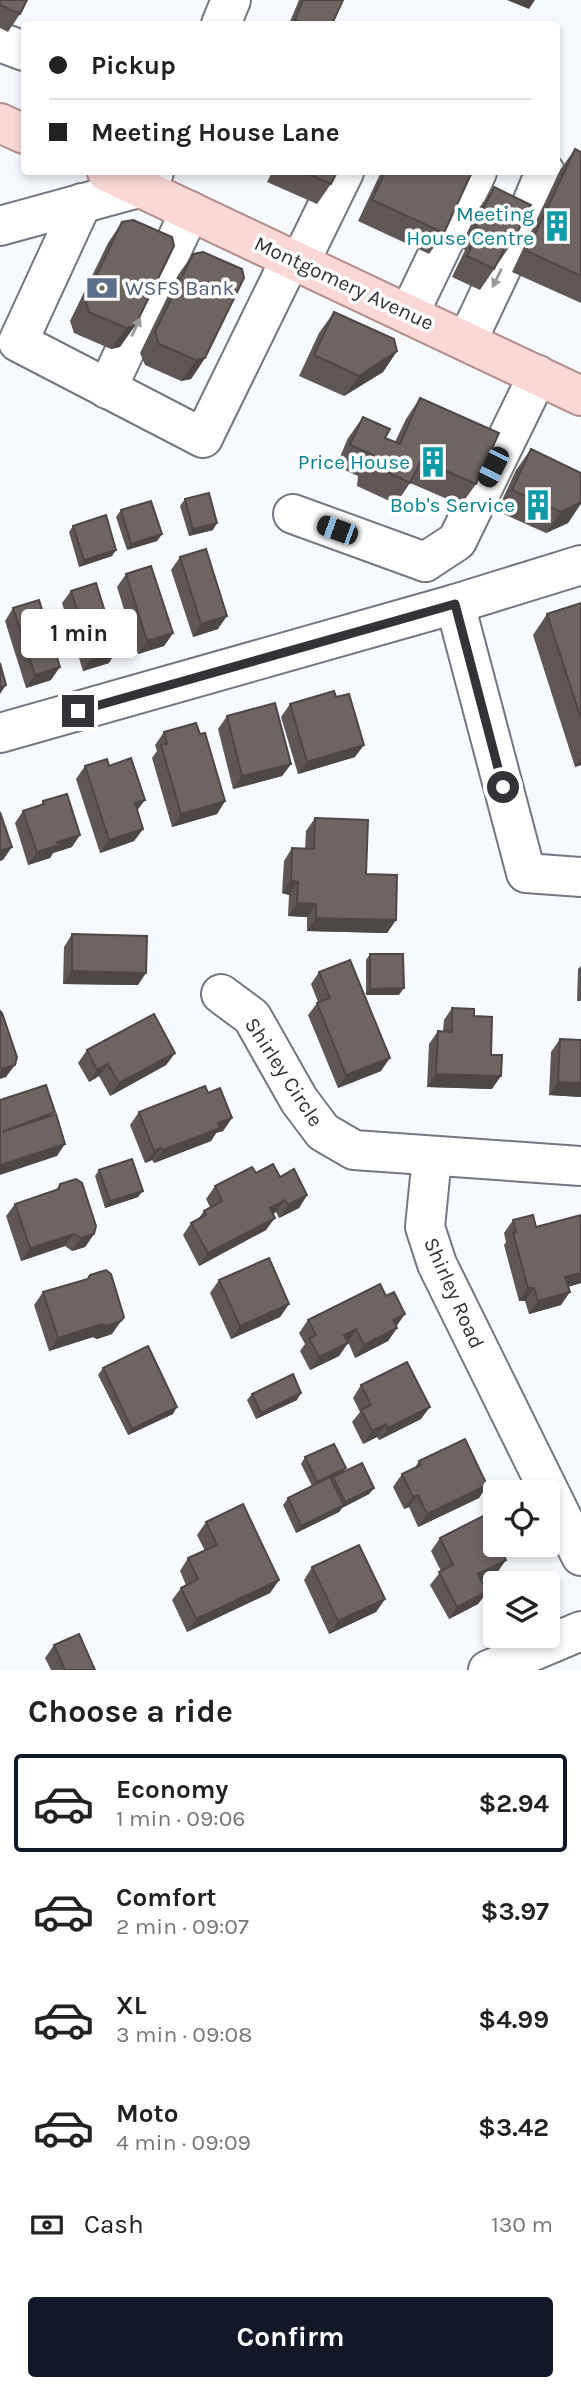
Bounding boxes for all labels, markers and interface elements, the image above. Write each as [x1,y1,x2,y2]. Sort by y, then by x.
text: Pickup [91,50,176,81]
text: Meeting House Lane [91,117,339,148]
place label: Meeting House Centre [406,202,534,250]
building icon: Meeting House Centre [540,209,574,243]
street label: Montgomery Avenue [251,231,437,335]
one-way arrow [491,268,502,288]
bank icon: WSFS Bank [85,271,119,305]
place label: WSFS Bank [125,276,234,300]
one-way arrow [130,317,142,337]
car [475,444,512,490]
building icon: Price House [416,445,450,479]
place label: Price House [298,450,410,474]
building icon: Bob's Service [521,488,555,522]
place label: Bob's Service [390,493,515,517]
car [314,513,361,547]
callout: 1 min [20,610,136,658]
text: 1 min [50,620,108,647]
route end [62,695,94,727]
route start [487,771,519,803]
street label: Shirley Circle [240,1013,328,1131]
street label: Shirley Road [419,1234,489,1352]
map controls [483,1480,560,1648]
button: locate [483,1480,560,1557]
button: layers [483,1571,560,1648]
text: Choose a ride [28,1693,233,1730]
icon: car [32,1772,95,1835]
text: Economy [116,1774,228,1805]
text: $2.94 [478,1788,549,1819]
text: 1 min · 09:06 [116,1805,245,1832]
icon: car [32,1880,95,1943]
text: Comfort [116,1882,217,1913]
text: $3.97 [481,1896,549,1927]
text: 2 min · 09:07 [116,1913,249,1940]
icon: car [32,1988,95,2051]
text: XL [116,1990,147,2021]
text: $4.99 [478,2004,549,2035]
text: 3 min · 09:08 [116,2021,252,2048]
icon: car [32,2096,95,2159]
text: Moto [116,2098,178,2129]
text: $3.42 [478,2112,549,2143]
text: 4 min · 09:09 [116,2129,251,2156]
icon: cash [28,2206,66,2244]
text: Cash [84,2209,144,2240]
text: 130 m [491,2211,553,2238]
button: Confirm [28,2297,553,2377]

